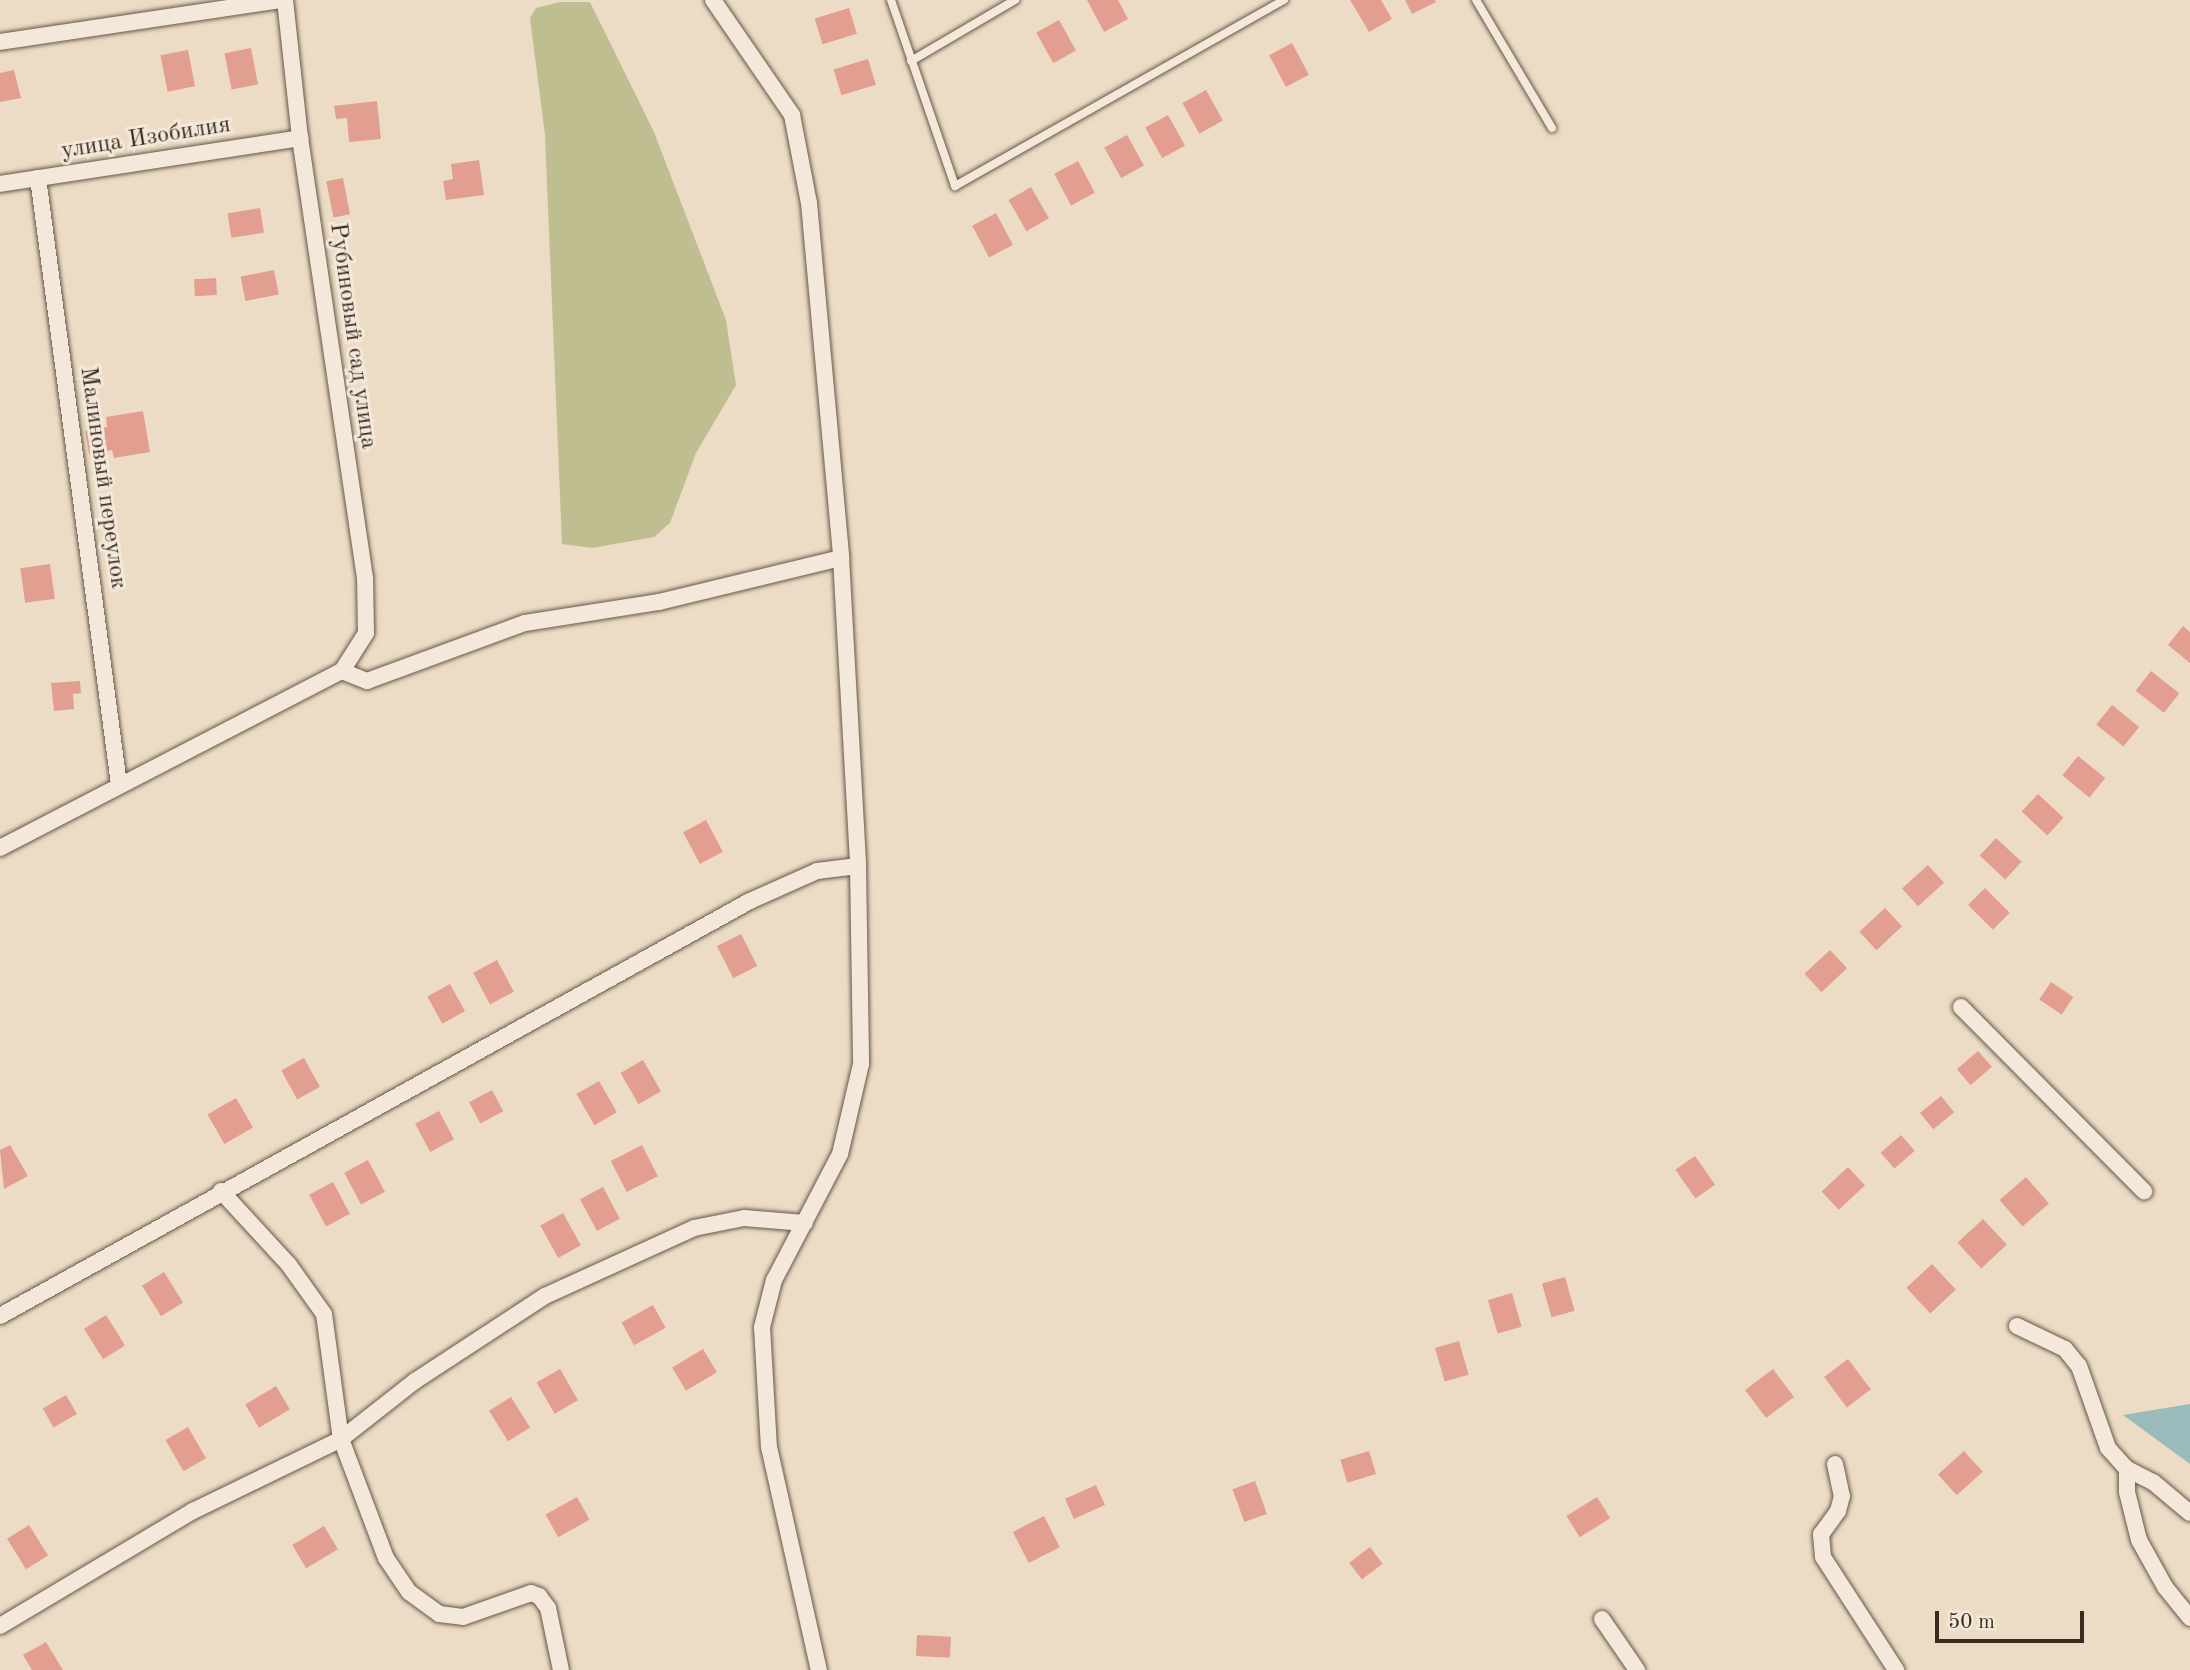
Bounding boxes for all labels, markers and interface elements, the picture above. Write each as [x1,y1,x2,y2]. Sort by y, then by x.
street label: улица Изобилия [59,111,233,167]
street label: Рубиновый сад улица [322,221,382,451]
street label: Малиновый переулок [72,365,132,591]
scale bar [1938,1596,2087,1640]
text: 50 m [1948,1612,1995,1633]

